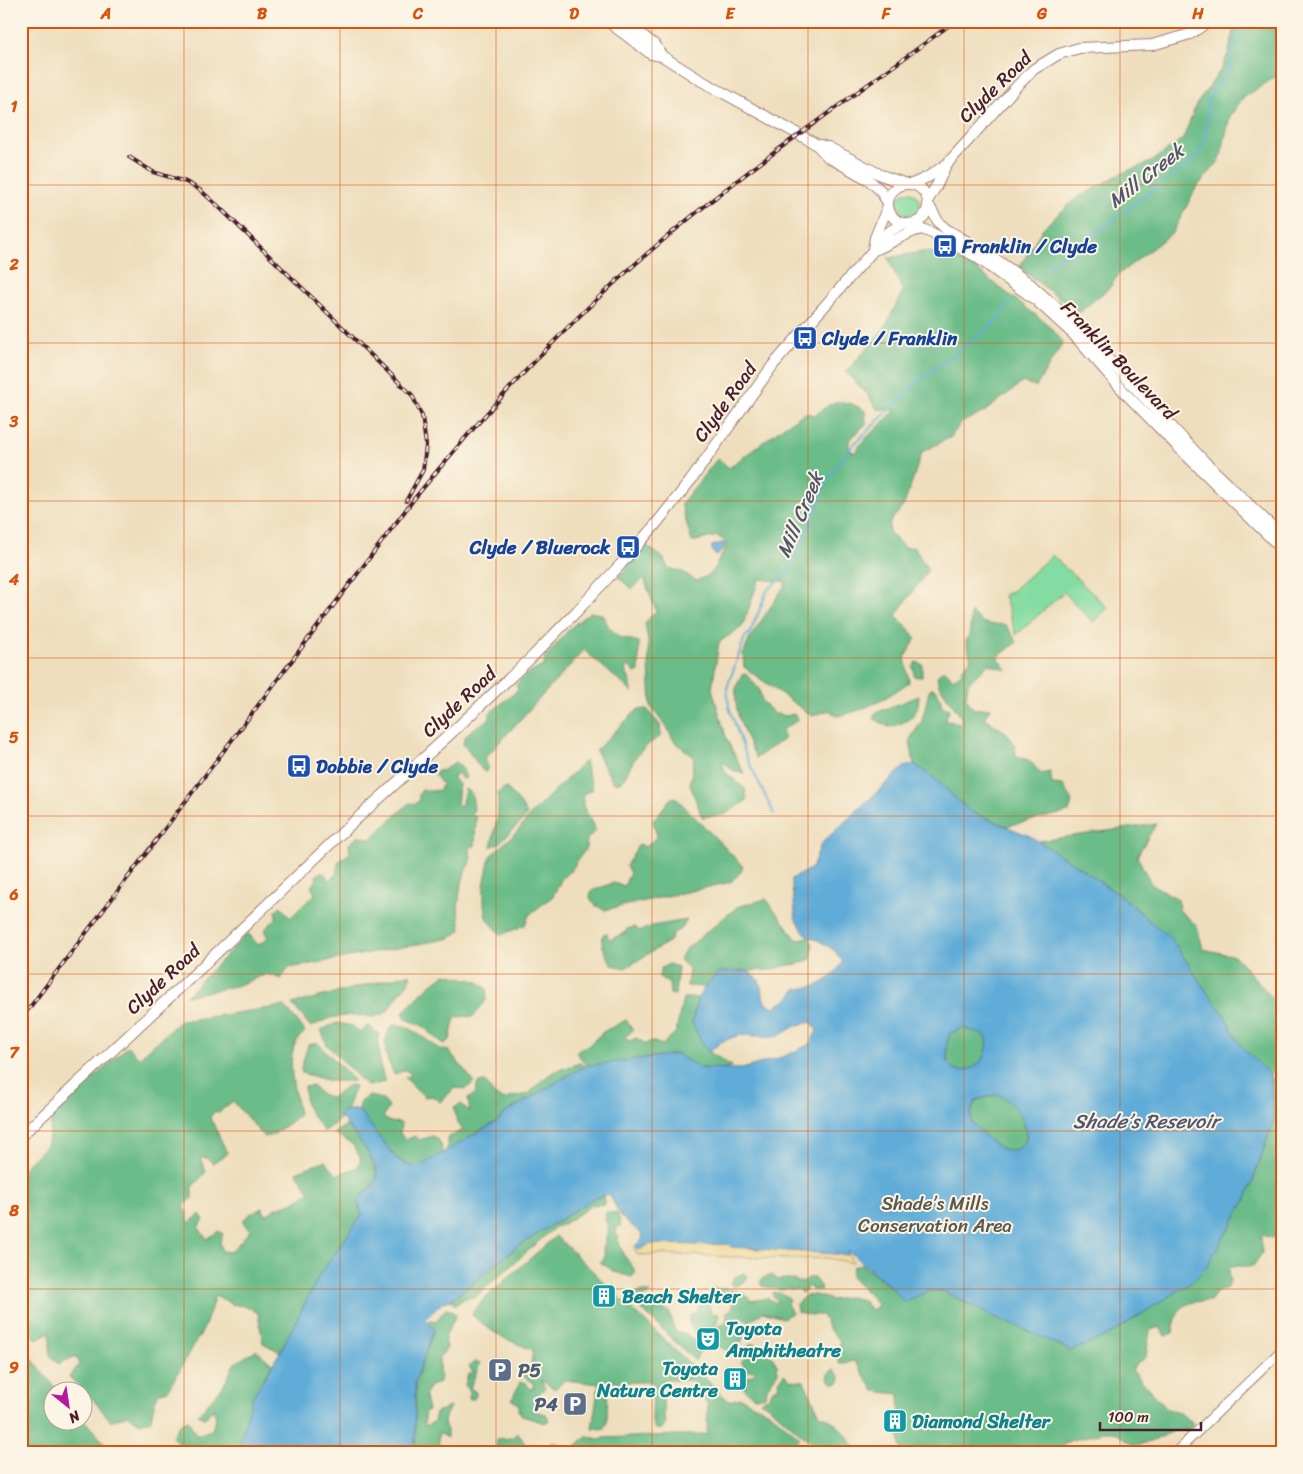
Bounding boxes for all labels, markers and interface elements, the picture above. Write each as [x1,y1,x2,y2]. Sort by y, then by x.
text: A [100,0,111,28]
text: B [257,0,268,28]
text: C [412,0,424,28]
text: D [569,0,579,28]
text: E [726,0,736,28]
text: F [881,0,892,28]
text: G [1036,0,1048,28]
text: H [1191,0,1204,28]
street label: Clyde Road [950,42,1041,131]
text: 1 [11,92,18,121]
water label: Mill Creek [1100,133,1194,217]
place label: Franklin / Clyde [961,230,1097,263]
bus stop icon: Franklin / Clyde [932,233,958,259]
text: 2 [8,250,19,279]
street label: Franklin Boulevard [1053,292,1187,429]
place label: Clyde / Franklin [821,322,958,355]
bus stop icon: Clyde / Franklin [792,325,818,351]
street label: Clyde Road [684,353,767,449]
text: 3 [9,407,19,436]
water label: Mill Creek [766,465,835,563]
place label: Clyde / Bluerock [469,531,611,564]
bus stop icon: Clyde / Bluerock [615,534,641,560]
text: 4 [8,565,19,594]
street label: Clyde Road [414,657,506,746]
text: 5 [9,723,19,752]
place label: Dobbie / Clyde [316,750,438,783]
bus stop icon: Dobbie / Clyde [286,753,312,779]
text: 6 [8,880,19,909]
street label: Clyde Road [118,934,210,1023]
text: 7 [9,1038,20,1067]
water label: Shade’s Resevoir [1073,1104,1223,1139]
park label: Shade’s Mills Conservation Area [858,1187,1012,1242]
text: 8 [8,1196,19,1225]
place label: Beach Shelter [622,1280,741,1313]
building icon: Beach Shelter [591,1283,617,1309]
place label: Toyota Amphitheatre [725,1312,841,1367]
theatre icon: Toyota Amphitheatre [695,1326,721,1352]
place label: Toyota Nature Centre [596,1352,718,1407]
text: 9 [9,1353,19,1382]
place label: P5 [518,1354,542,1387]
parking icon: P5 [487,1357,513,1383]
building icon: Toyota Nature Centre [722,1366,748,1392]
north arrow [42,1382,92,1432]
place label: P4 [535,1388,558,1421]
parking icon: P4 [562,1391,588,1417]
scale bar [1100,1399,1202,1431]
text: N [64,1403,86,1430]
text: 100 m [1108,1404,1149,1430]
place label: Diamond Shelter [912,1405,1052,1438]
building icon: Diamond Shelter [882,1408,908,1434]

